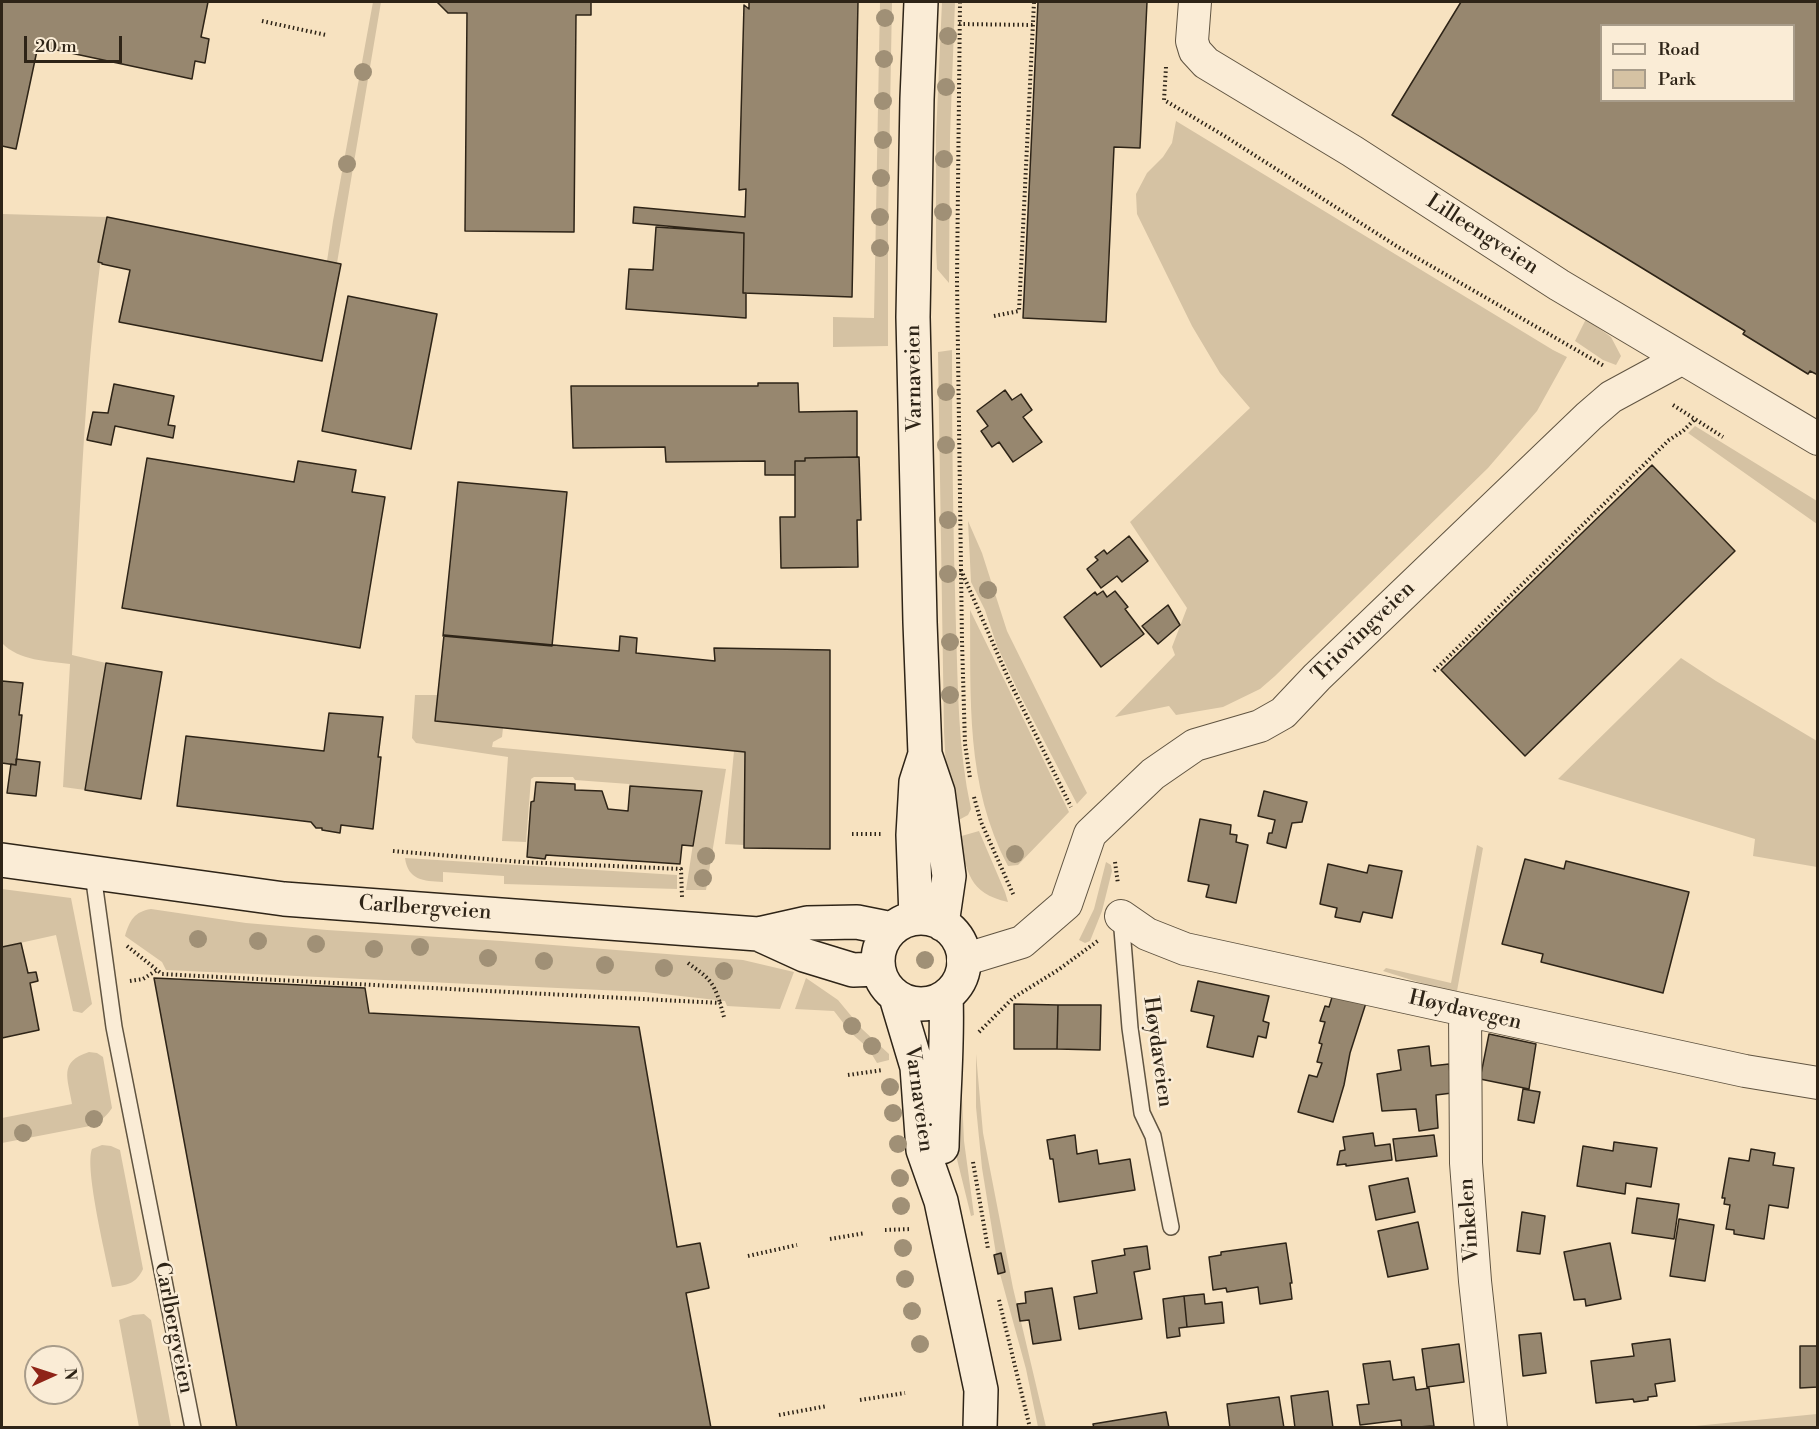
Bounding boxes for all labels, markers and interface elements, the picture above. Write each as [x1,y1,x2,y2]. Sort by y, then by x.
scale bar [27,24,124,62]
legend [1600,24,1795,102]
text: 20 m [35,35,77,58]
text: Road [1658,38,1700,61]
text: Park [1658,68,1695,91]
street label: Lilleengveien [1421,189,1543,281]
street label: Varnaveien [901,324,929,432]
street label: Triovingveien [1307,577,1421,687]
street label: Carlbergveien [358,892,492,926]
street label: Høydavegen [1406,986,1524,1036]
street label: Høydaveien [1137,995,1177,1109]
street label: Varnaveien [898,1044,938,1154]
street label: Vinkelen [1455,1177,1485,1263]
street label: Carlbergveien [148,1260,198,1396]
north arrow [24,1345,84,1405]
text: N [60,1367,80,1381]

